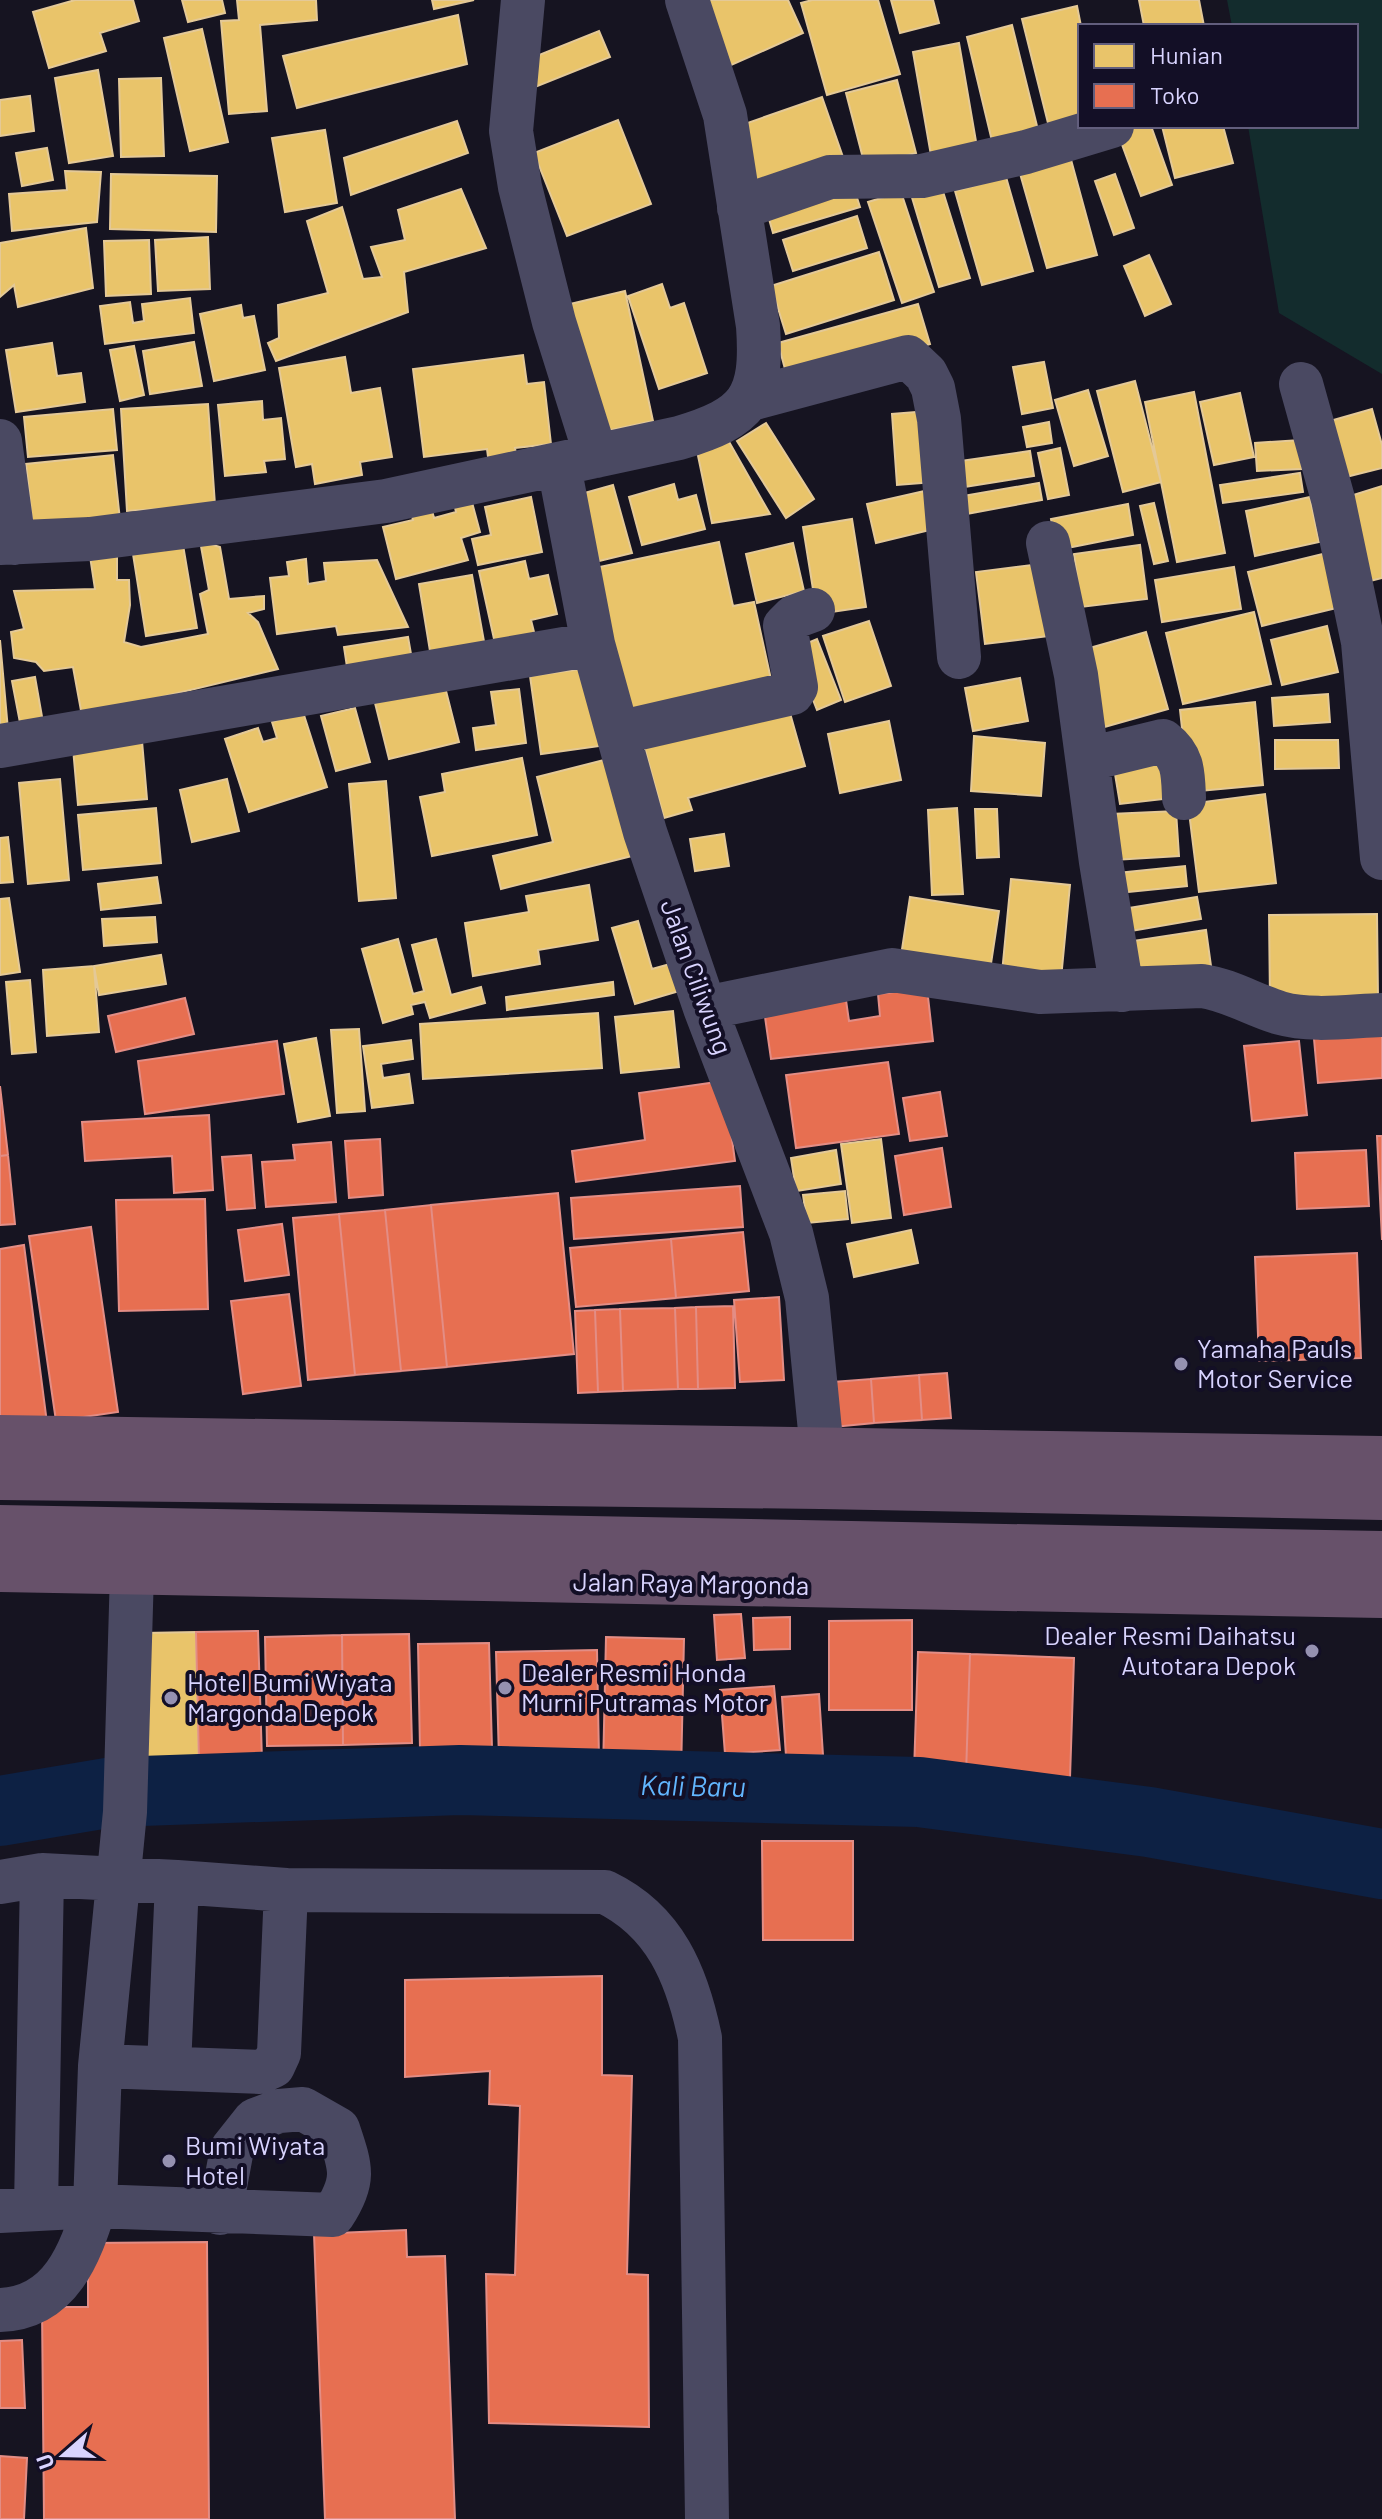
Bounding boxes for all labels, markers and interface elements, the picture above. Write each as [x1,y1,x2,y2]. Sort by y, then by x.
legend [1078,24,1358,128]
text: Hunian [1150,40,1223,69]
text: Toko [1150,80,1200,109]
street label: Jalan Ciliwung [655,895,740,1058]
place label: Yamaha Pauls Motor Service [1197,1332,1353,1393]
marker: Yamaha Pauls Motor Service [1172,1355,1190,1373]
street label: Jalan Raya Margonda [573,1565,809,1600]
place label: Dealer Resmi Daihatsu Autotara Depok [1044,1619,1296,1680]
marker: Dealer Resmi Daihatsu Autotara Depok [1303,1642,1321,1660]
place label: Dealer Resmi Honda Murni Putramas Motor [521,1656,769,1717]
place label: Hotel Bumi Wiyata Margonda Depok [187,1666,392,1727]
marker: Dealer Resmi Honda Murni Putramas Motor [496,1679,514,1697]
marker: Hotel Bumi Wiyata Margonda Depok [162,1689,180,1707]
water label: Kali Baru [640,1767,746,1803]
place label: Bumi Wiyata Hotel [185,2129,325,2190]
marker: Bumi Wiyata Hotel [160,2152,178,2170]
north arrow [24,2415,104,2495]
text: U [30,2451,59,2473]

